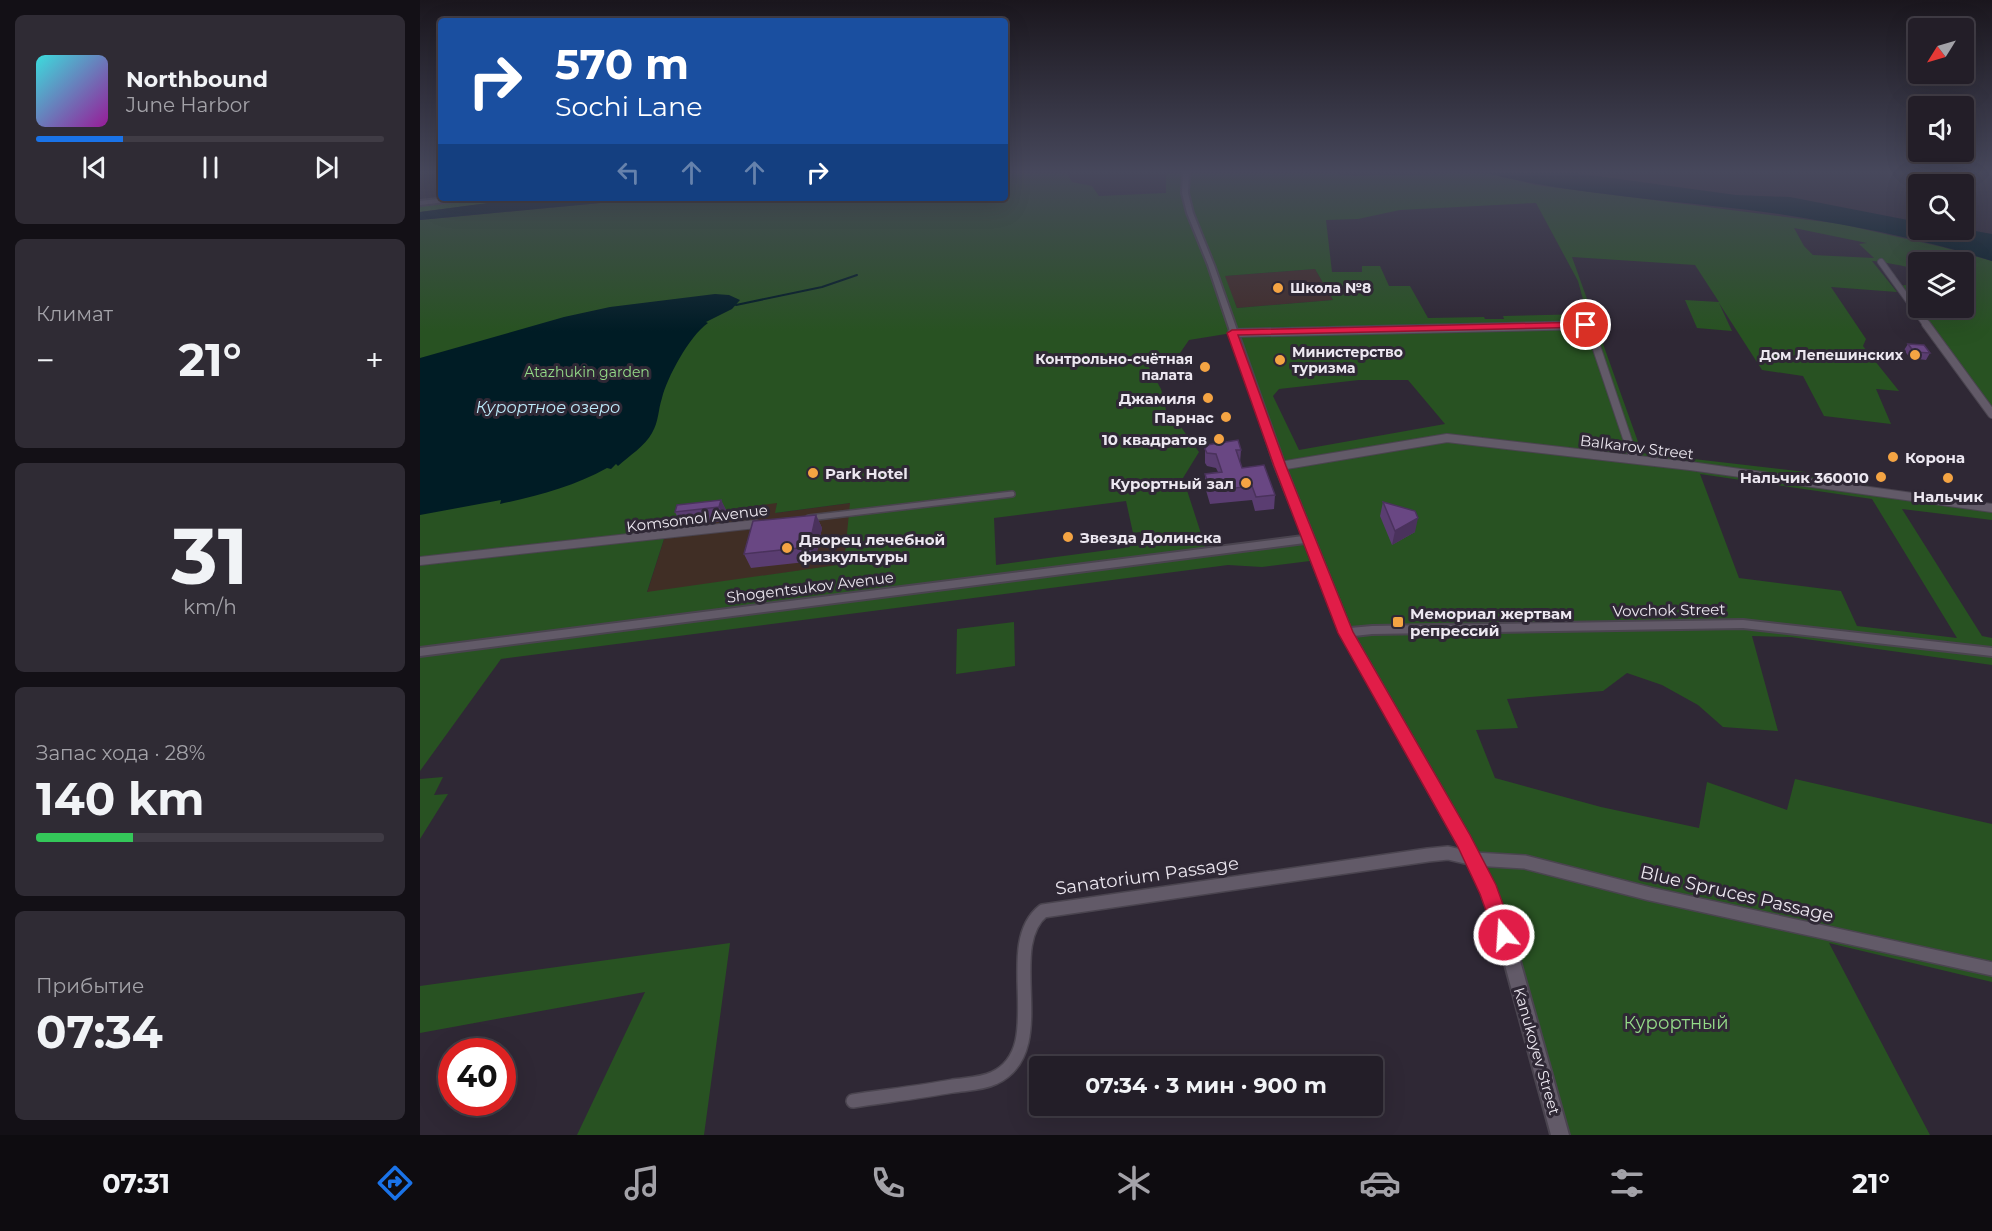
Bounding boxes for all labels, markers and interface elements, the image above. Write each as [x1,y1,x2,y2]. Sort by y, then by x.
north arrow [1908,18,1974,84]
map controls [1908,18,1974,318]
text: 570 m [555,38,689,90]
icon: right [456,42,534,120]
text: Northbound [126,66,268,93]
text: Sochi Lane [555,90,703,123]
text: June Harbor [126,93,250,117]
button: sound [1908,96,1974,162]
icon: previous [78,151,111,184]
icon: pause [194,151,227,184]
icon: next [310,151,343,184]
icon: left [612,156,645,189]
icon: ahead [675,156,708,189]
icon: ahead [738,156,771,189]
icon: right [801,156,834,189]
button: search [1908,174,1974,240]
button: layers [1908,252,1974,318]
place label: Школа №8 [1290,279,1371,297]
marker: Школа №8 [1271,281,1285,295]
pin [1560,299,1611,350]
text: Климат [36,302,113,326]
icon: arrive [1569,308,1602,341]
text: 21° [178,332,242,387]
text: − [36,340,55,380]
text: + [365,340,384,380]
place label: Министерство туризма [1292,343,1403,377]
place label: Дом Лепешинских [1759,346,1904,364]
marker: Дом Лепешинских [1908,348,1922,362]
place label: Контрольно-счётная палата [1035,350,1193,384]
marker: Министерство туризма [1273,353,1287,367]
marker: Контрольно-счётная палата [1198,360,1212,374]
park label: Atazhukin garden [524,363,650,381]
place label: Джамиля [1119,389,1196,408]
marker: Джамиля [1201,391,1215,405]
water label: Курортное озеро [476,398,620,417]
place label: Парнас [1154,408,1214,427]
marker: Парнас [1219,410,1233,424]
place label: 10 квадратов [1102,430,1207,449]
street label: Balkarov Street [1579,431,1695,463]
marker: 10 квадратов [1212,432,1226,446]
place label: Корона [1905,448,1965,467]
marker: Корона [1886,450,1900,464]
place label: Park Hotel [825,464,908,483]
marker: Park Hotel [806,466,820,480]
place label: Нальчик 360010 [1740,468,1869,487]
marker: Нальчик 360010 [1874,470,1888,484]
marker: Нальчик [1941,471,1955,485]
place label: Курортный зал [1110,474,1234,493]
marker: Курортный зал [1239,476,1253,490]
place label: Нальчик [1913,487,1983,506]
street label: Komsomol Avenue [625,500,769,536]
text: 31 [172,508,248,604]
place label: Звезда Долинска [1079,528,1222,547]
place label: Дворец лечебной физкультуры [799,530,945,566]
marker: Звезда Долинска [1061,530,1075,544]
marker: Дворец лечебной физкультуры [780,541,794,555]
street label: Shogentsukov Avenue [725,567,895,607]
text: km/h [183,595,237,619]
street label: Vovchok Street [1612,600,1726,620]
place label: Мемориал жертвам репрессий [1410,604,1572,640]
marker: Мемориал жертвам репрессий [1391,615,1405,629]
text: Запас хода · 28% [36,741,205,765]
text: 140 km [36,771,204,826]
street label: Sanatorium Passage [1054,852,1240,900]
street label: Blue Spruces Passage [1638,861,1836,927]
position arrow [1472,903,1536,967]
text: Прибытие [36,974,144,998]
street label: Kanukoyev Street [1510,985,1564,1117]
text: 07:34 [36,1004,163,1059]
park label: Курортный [1623,1012,1729,1034]
speed limit sign: 40 [438,1038,516,1116]
text: 07:34 · 3 мин · 900 m [1085,1072,1327,1099]
icon: directions [374,1162,416,1204]
icon: music [621,1162,663,1204]
icon: phone [867,1162,909,1204]
icon: climate [1113,1162,1155,1204]
icon: car [1359,1162,1401,1204]
icon: filters [1606,1162,1648,1204]
text: 07:31 [102,1167,170,1200]
text: 21° [1852,1167,1890,1200]

